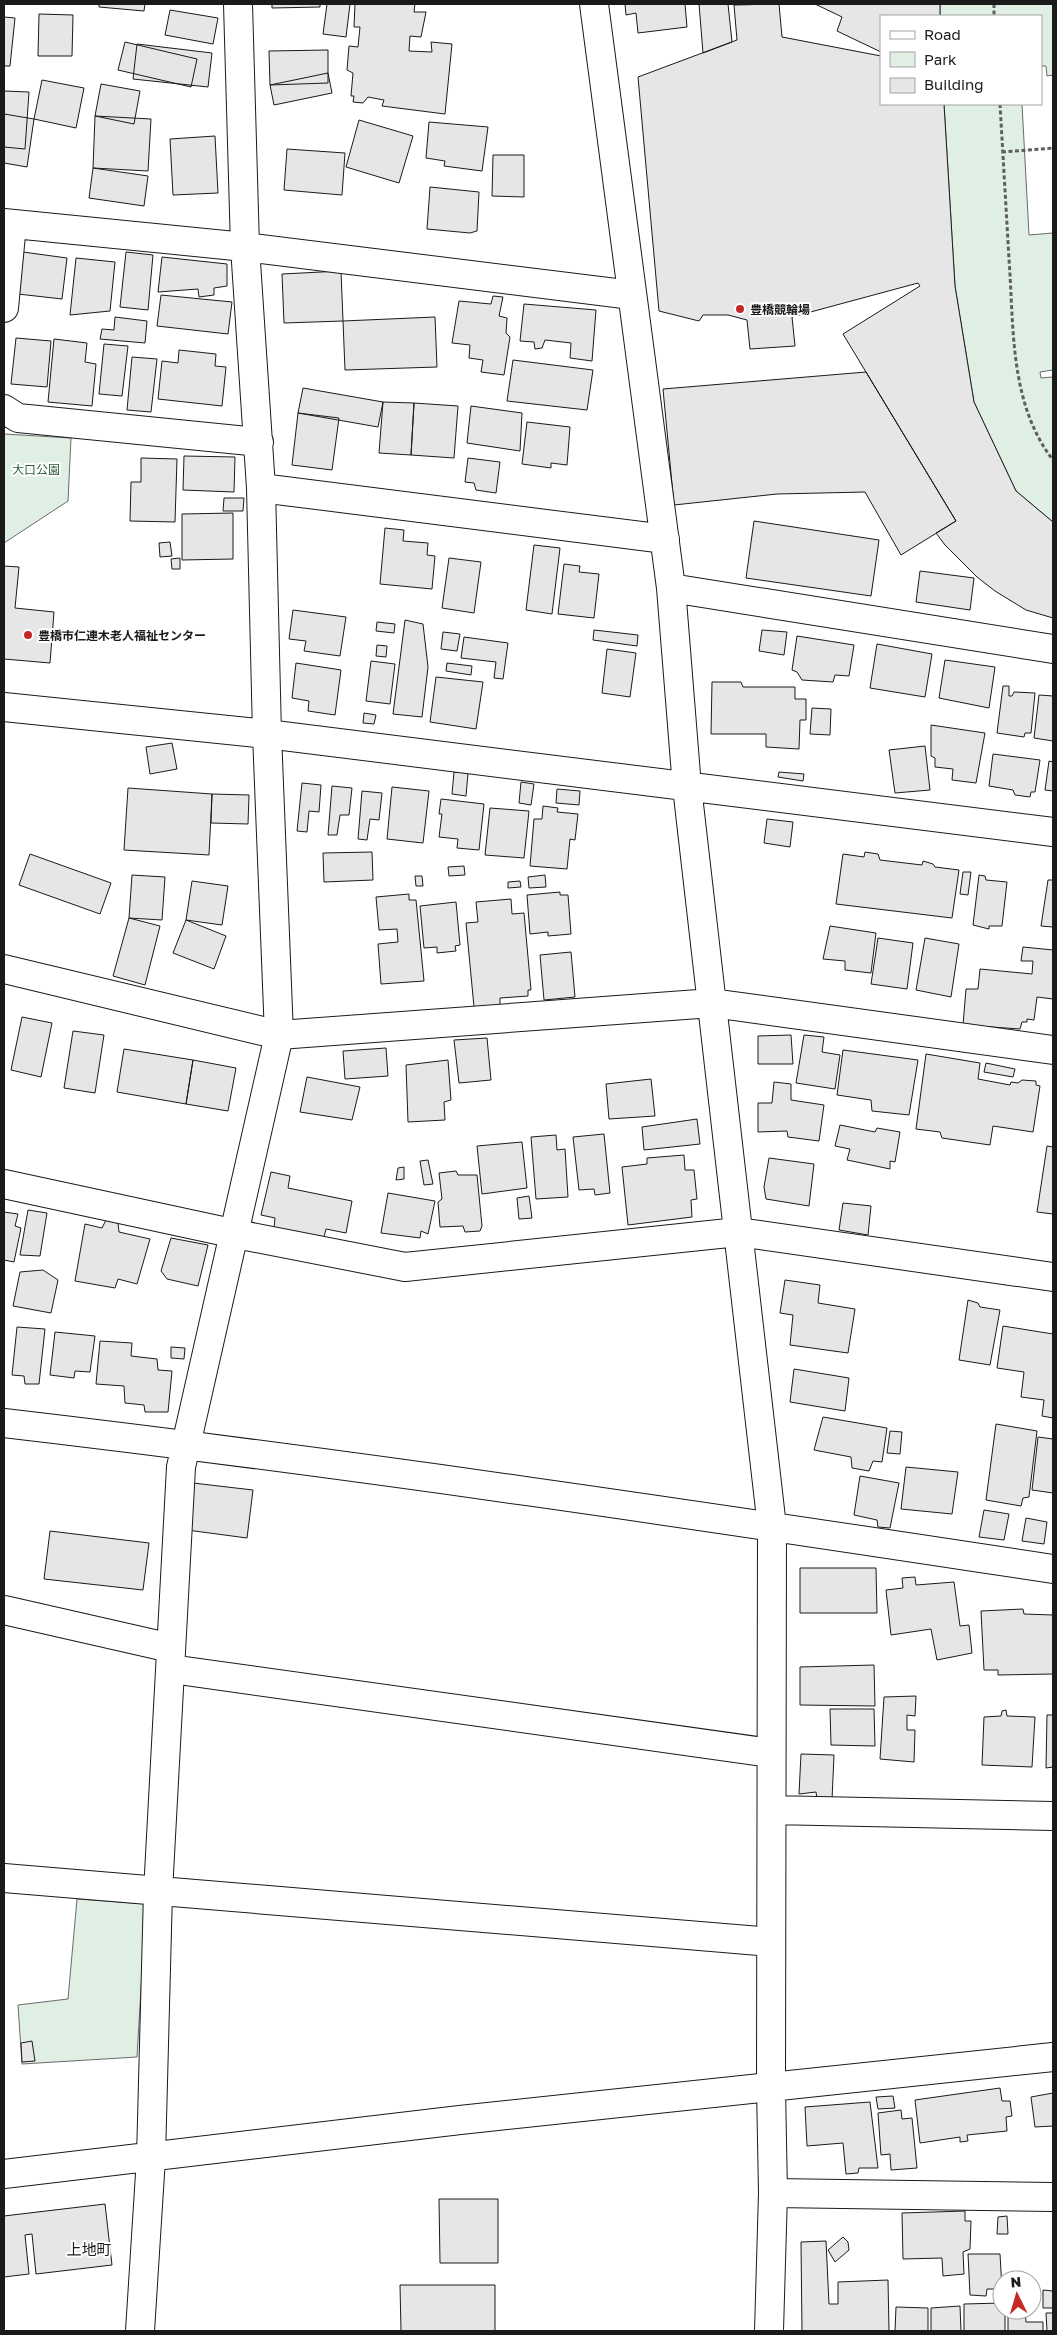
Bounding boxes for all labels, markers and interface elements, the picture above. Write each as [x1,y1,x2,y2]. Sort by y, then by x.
legend [880,15,1042,105]
text: Road [924,25,961,43]
text: Park [924,50,957,68]
text: Building [924,75,984,93]
place label: 豊橋競輪場 [750,302,810,317]
marker: 豊橋競輪場 [734,303,746,315]
park label: 大口公園 [12,462,60,477]
place label: 豊橋市仁連木老人福祉センター [38,628,206,643]
marker: 豊橋市仁連木老人福祉センター [22,629,34,641]
district label: 上地町 [66,2240,112,2258]
north arrow [992,2270,1042,2320]
text: N [1010,2273,1022,2290]

